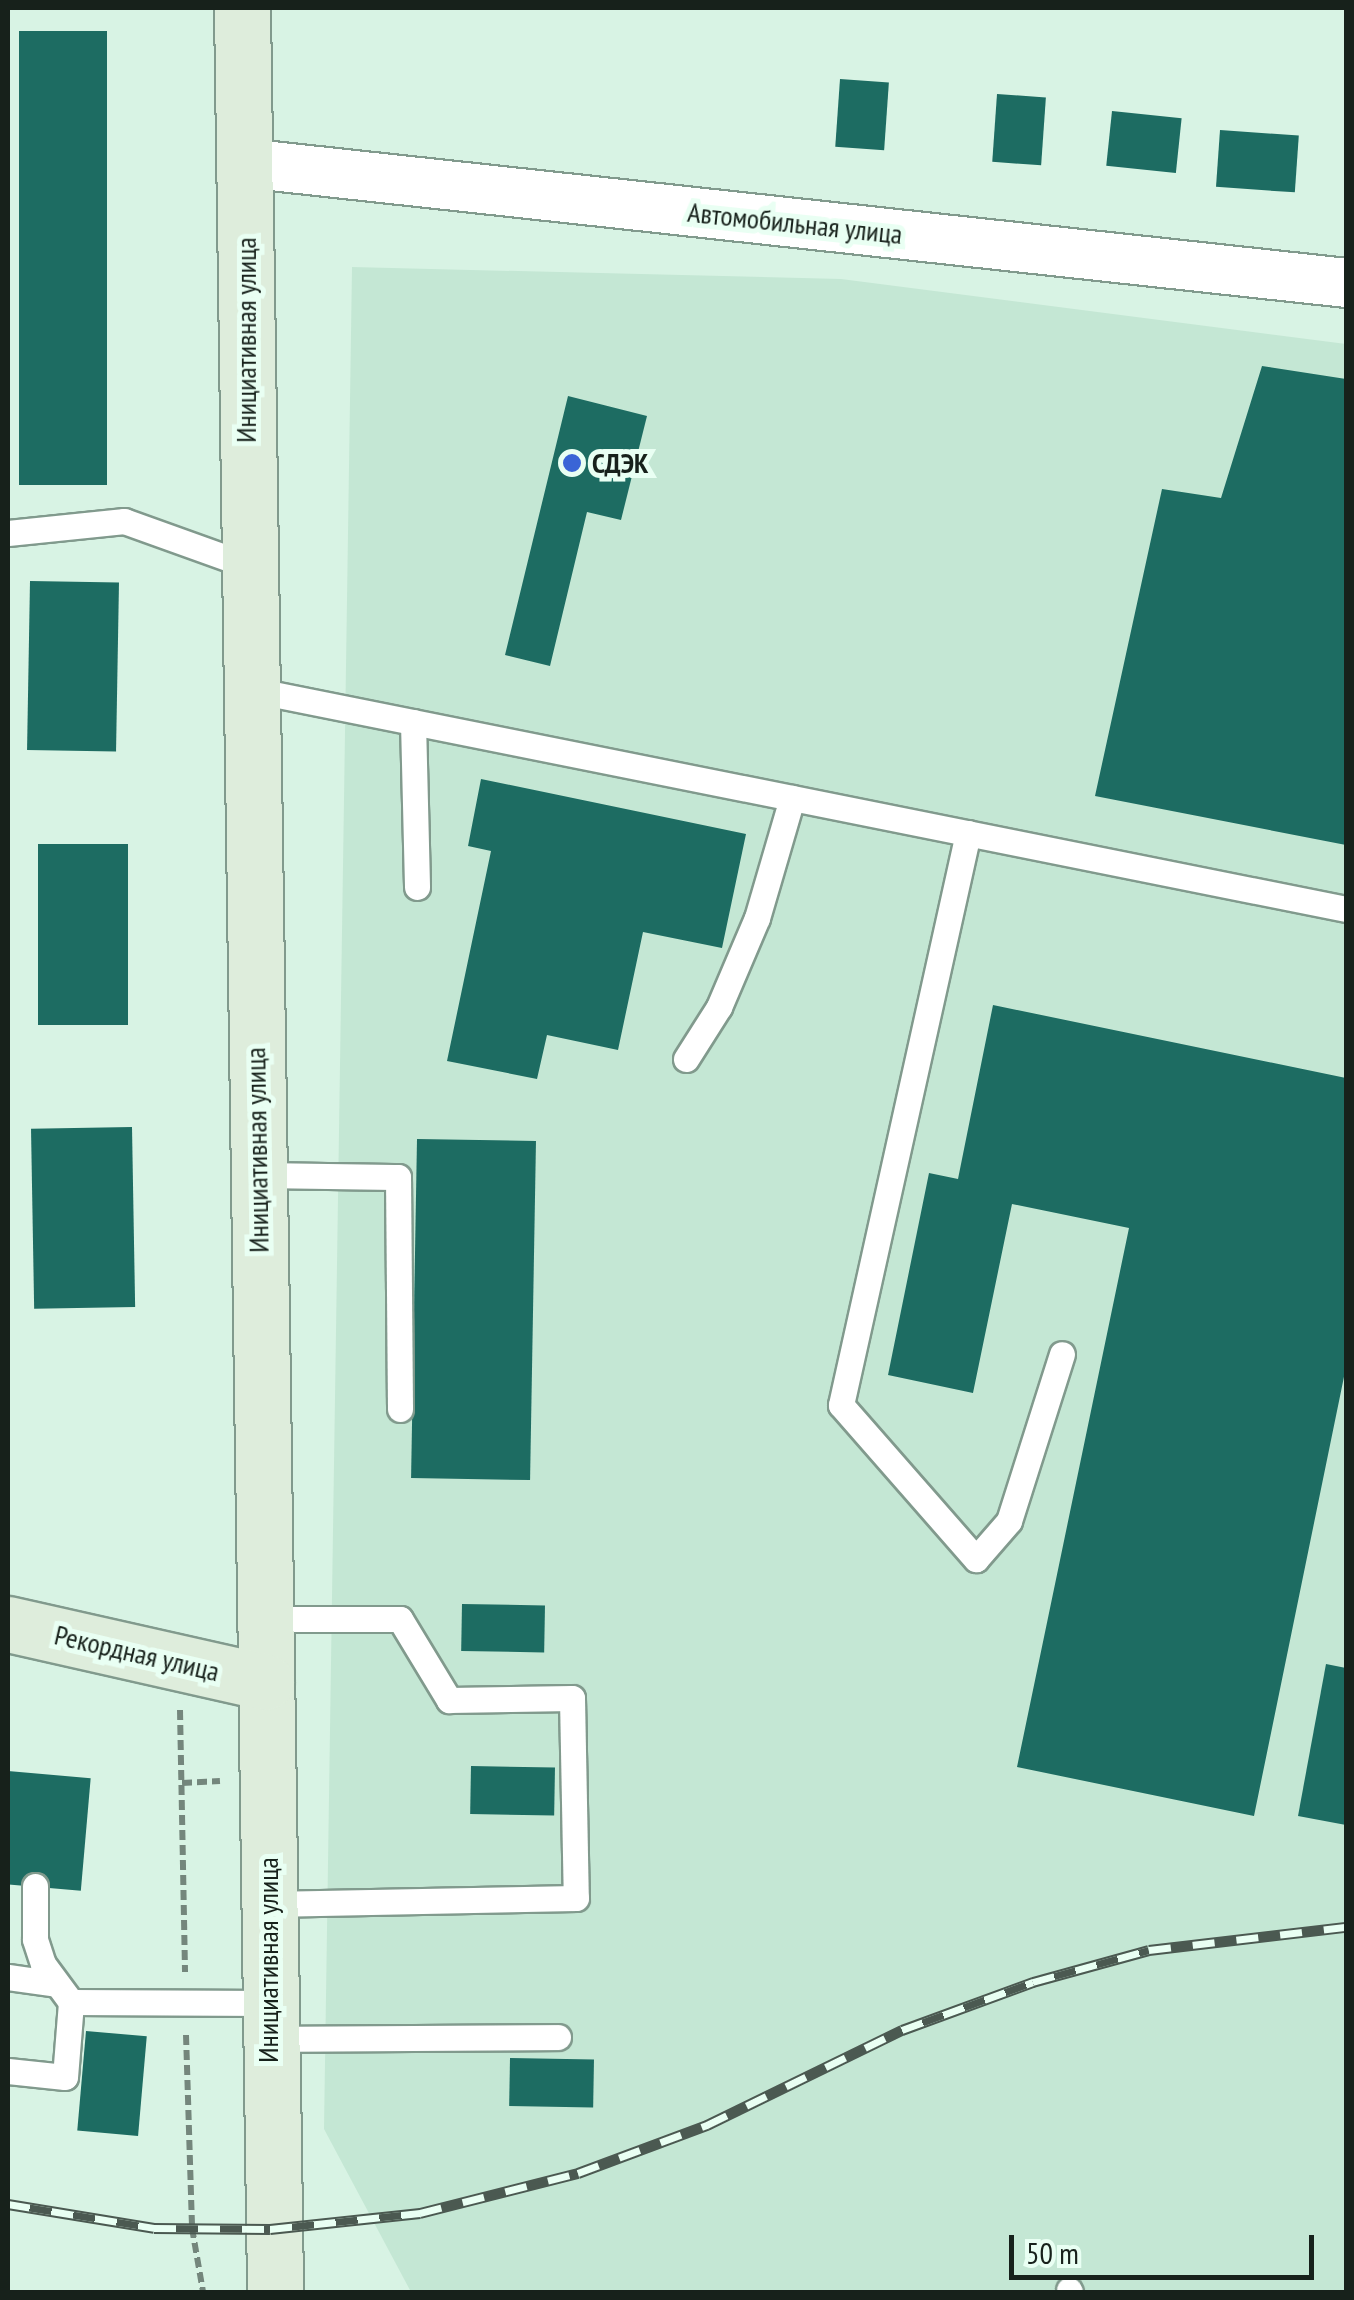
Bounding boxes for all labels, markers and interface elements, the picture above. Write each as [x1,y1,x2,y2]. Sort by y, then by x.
street label: Автомобильная улица [686,195,904,251]
street label: Инициативная улица [229,237,263,443]
place label: СДЭК [592,446,649,480]
marker: СДЭК [561,452,583,474]
street label: Инициативная улица [238,1047,276,1253]
street label: Рекордная улица [51,1618,223,1688]
street label: Инициативная улица [251,1857,285,2063]
scale bar [1014,2215,1319,2277]
text: 50 m [1026,2233,1079,2272]

